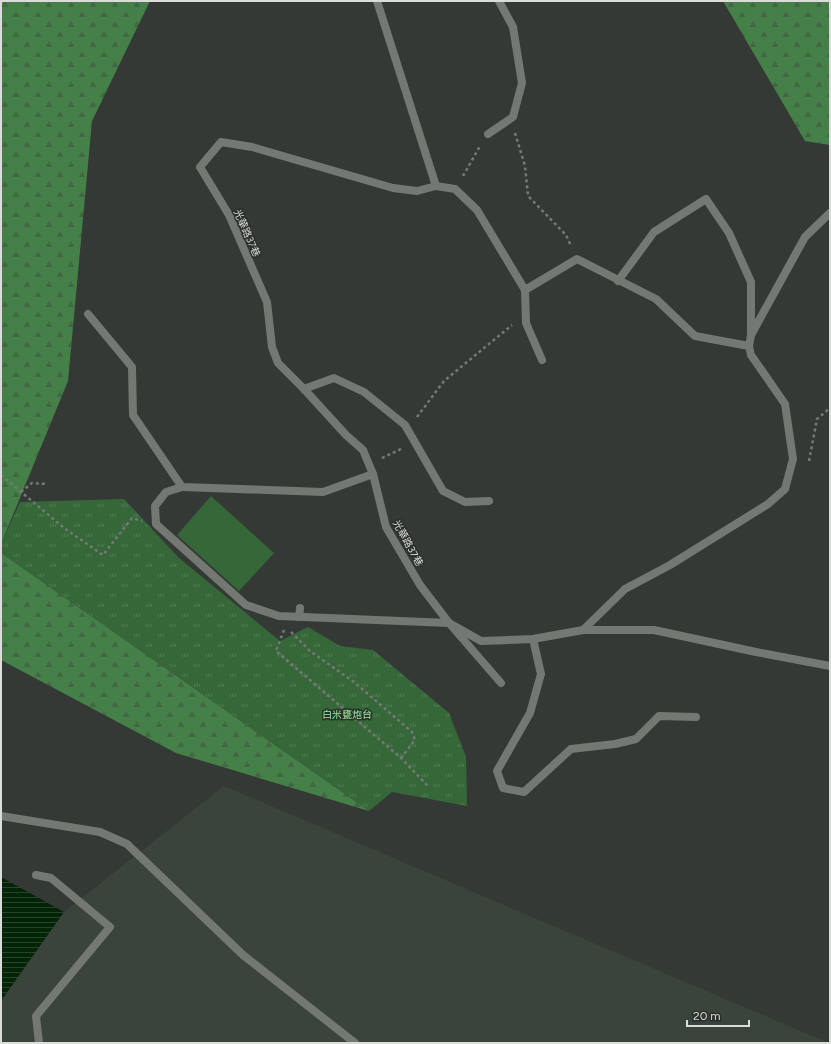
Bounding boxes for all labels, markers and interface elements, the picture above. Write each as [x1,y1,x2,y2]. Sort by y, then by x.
street label: 光華路37巷 [231,207,263,259]
street label: 光華路37巷 [390,518,426,568]
park label: 白米甕炮台 [322,708,372,721]
scale bar [687,1002,749,1028]
text: 20 m [693,1009,721,1023]

